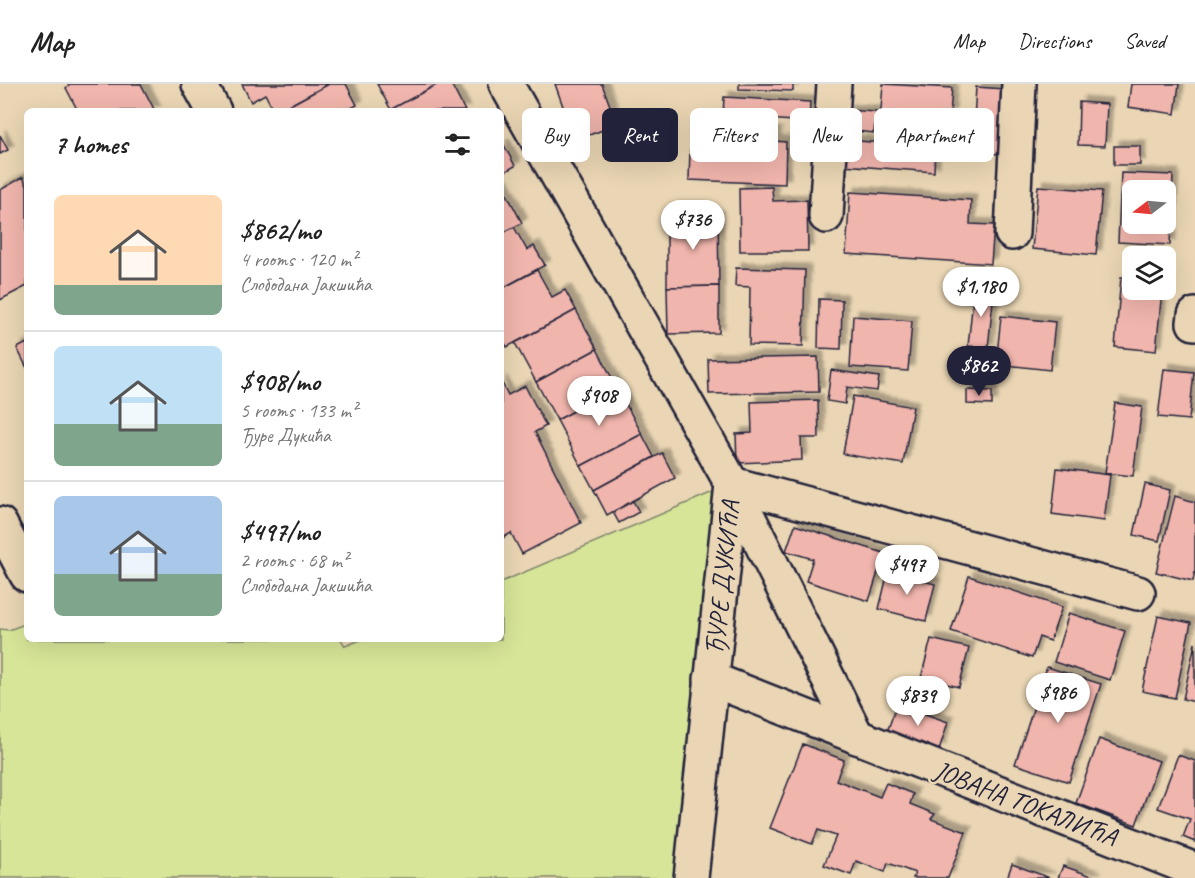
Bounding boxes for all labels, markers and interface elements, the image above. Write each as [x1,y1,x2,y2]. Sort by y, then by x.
text: Map [30,24,73,59]
text: Map [953,28,985,54]
text: Directions [1018,28,1091,54]
text: Saved [1124,28,1165,54]
chip: Buy [522,108,590,162]
chip: Rent [602,108,678,162]
chip: Filters [690,108,778,162]
chip: New [790,108,862,162]
chip: Apartment [874,108,994,162]
text: 7 homes [54,128,127,161]
icon: filters [441,128,474,161]
north arrow [1122,180,1176,234]
map controls [1122,180,1176,300]
pin: $736 [657,200,729,251]
text: $736 [675,207,711,232]
text: $862/mo [240,214,321,247]
icon: home [102,219,174,291]
button: layers [1122,246,1176,300]
text: 4 rooms · 120 m² [240,247,357,272]
pin: $1,180 [932,267,1030,318]
text: Слободана Јакшића [240,272,372,297]
text: $1,180 [957,274,1005,299]
pin: $862 [943,346,1015,397]
text: $862 [961,353,997,378]
text: $908/mo [240,365,320,398]
icon: home [102,370,174,442]
pin: $908 [563,376,635,427]
text: $908 [581,383,617,408]
text: 5 rooms · 133 m² [240,398,357,423]
text: Ђуре Дукића [240,423,331,448]
street label: ЂУРЕ ДУКИЋА [698,497,747,657]
text: $497/mo [240,515,320,548]
icon: home [102,520,174,592]
pin: $497 [871,545,943,596]
text: 2 rooms · 68 m² [240,548,348,573]
text: $497 [889,552,925,577]
text: Слободана Јакшића [240,573,372,598]
pin: $986 [1022,673,1094,724]
pin: $839 [882,676,954,727]
text: $986 [1040,680,1076,705]
text: $839 [900,683,936,708]
street label: ЈОВАНА ТОКАЛИЋА [928,753,1124,854]

